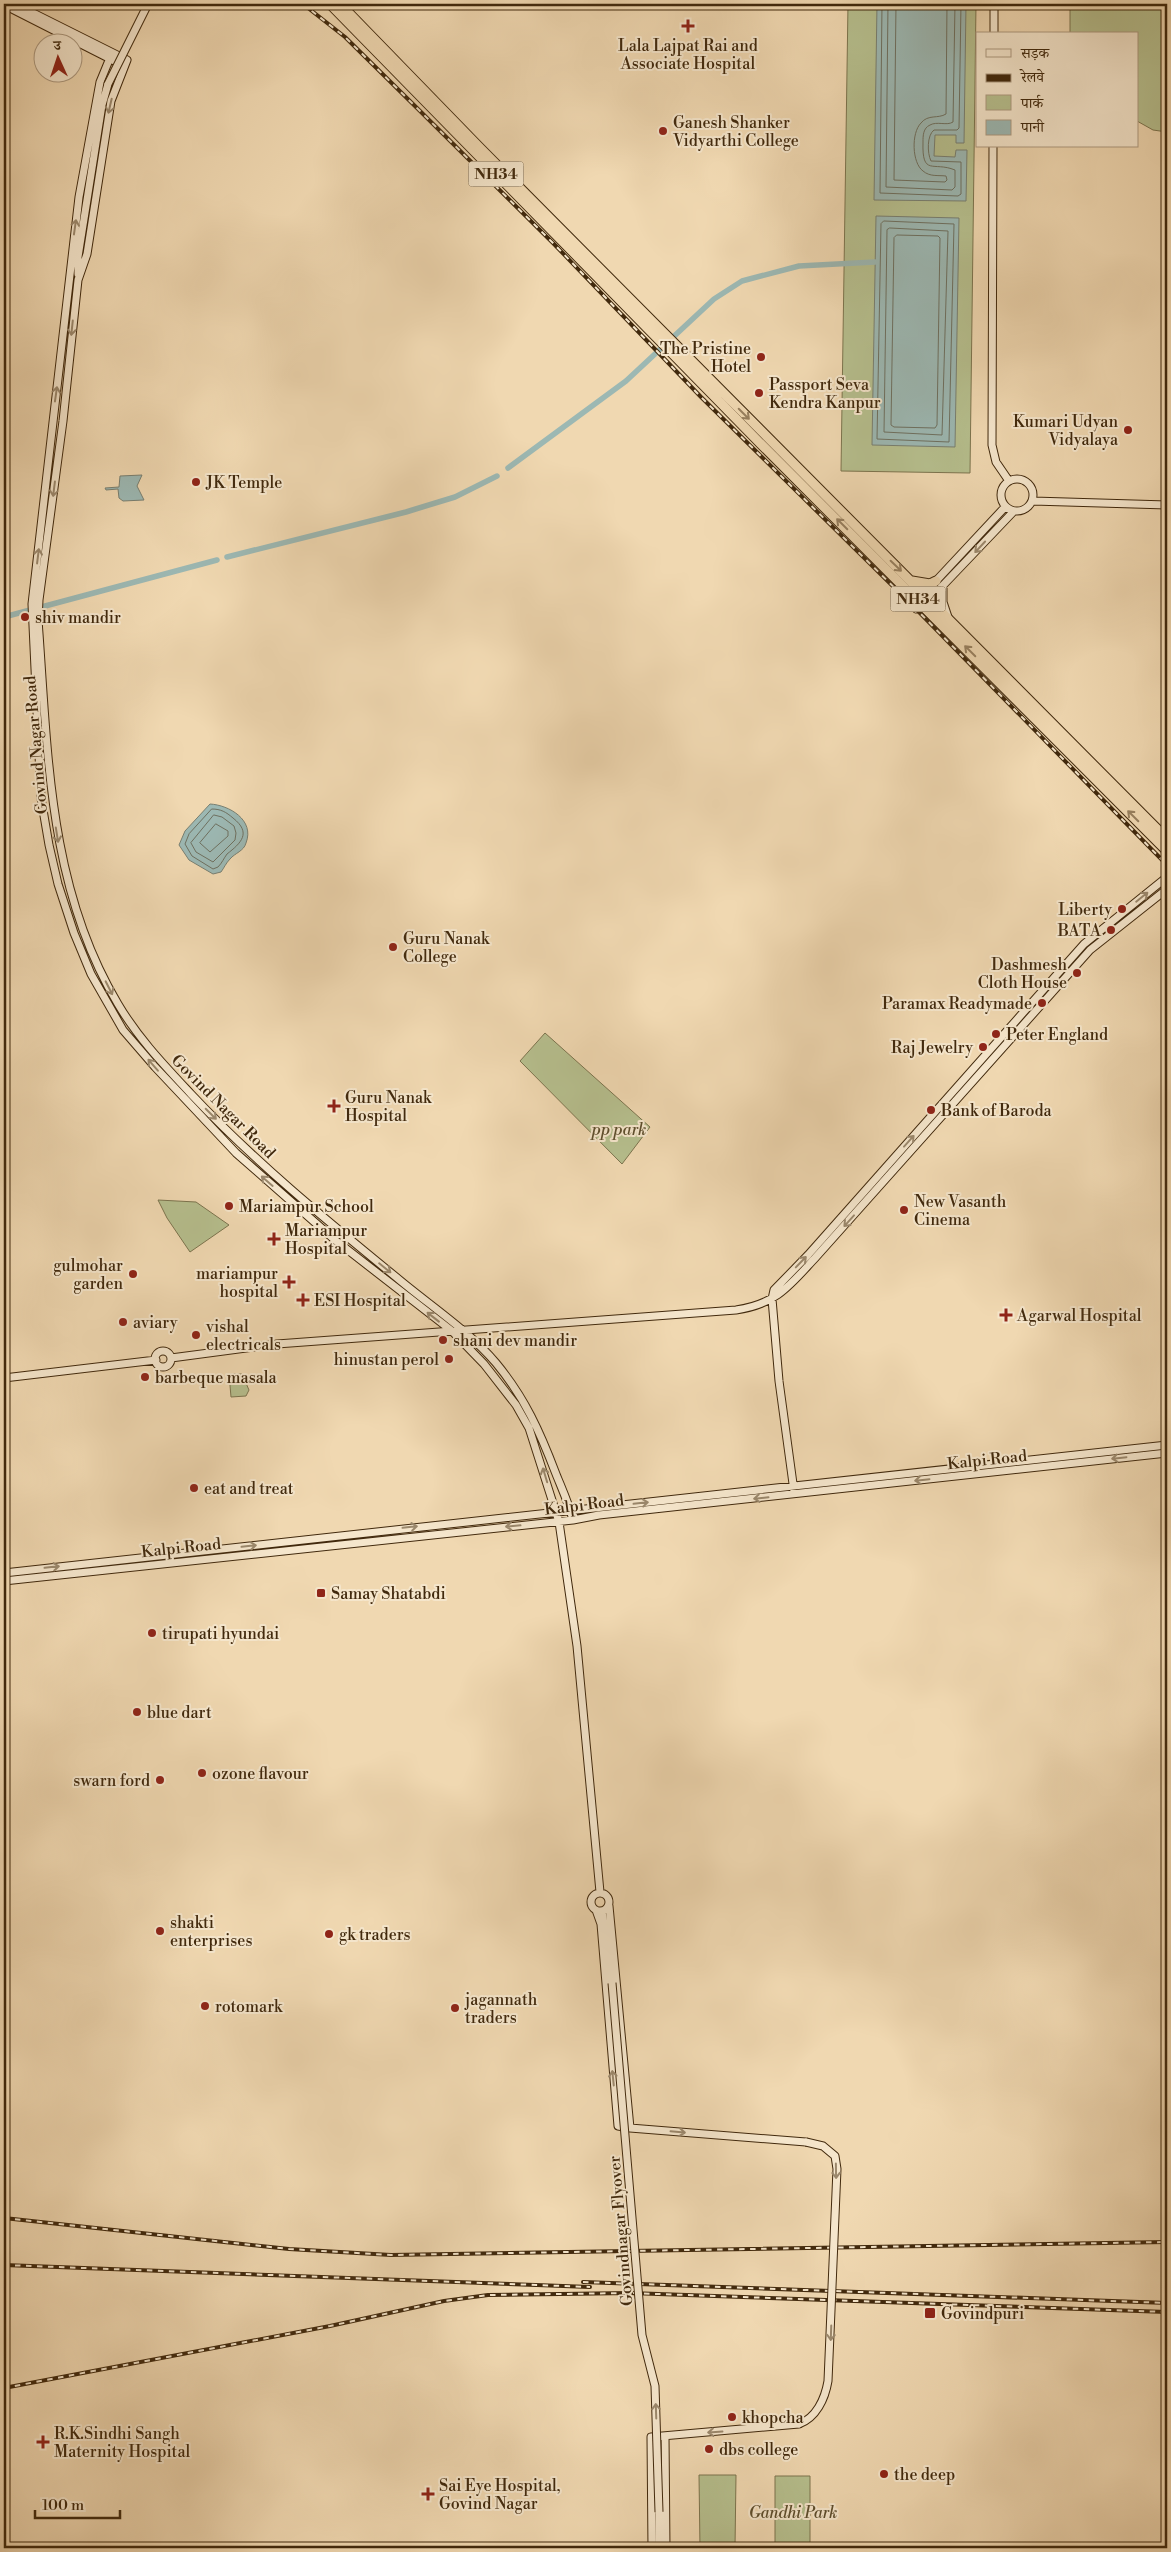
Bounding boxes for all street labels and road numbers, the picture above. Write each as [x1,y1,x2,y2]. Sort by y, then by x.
road number: NH34 [468,162,524,186]
road number: NH34 [890,586,946,612]
street label: Govind Nagar Road [20,675,52,815]
street label: Govind Nagar Road [167,1050,280,1163]
street label: Kalpi Road [946,1446,1028,1474]
street label: Kalpi Road [543,1490,625,1520]
street label: Kalpi Road [140,1534,222,1562]
street label: Govindnagar Flyover [604,2155,638,2307]

